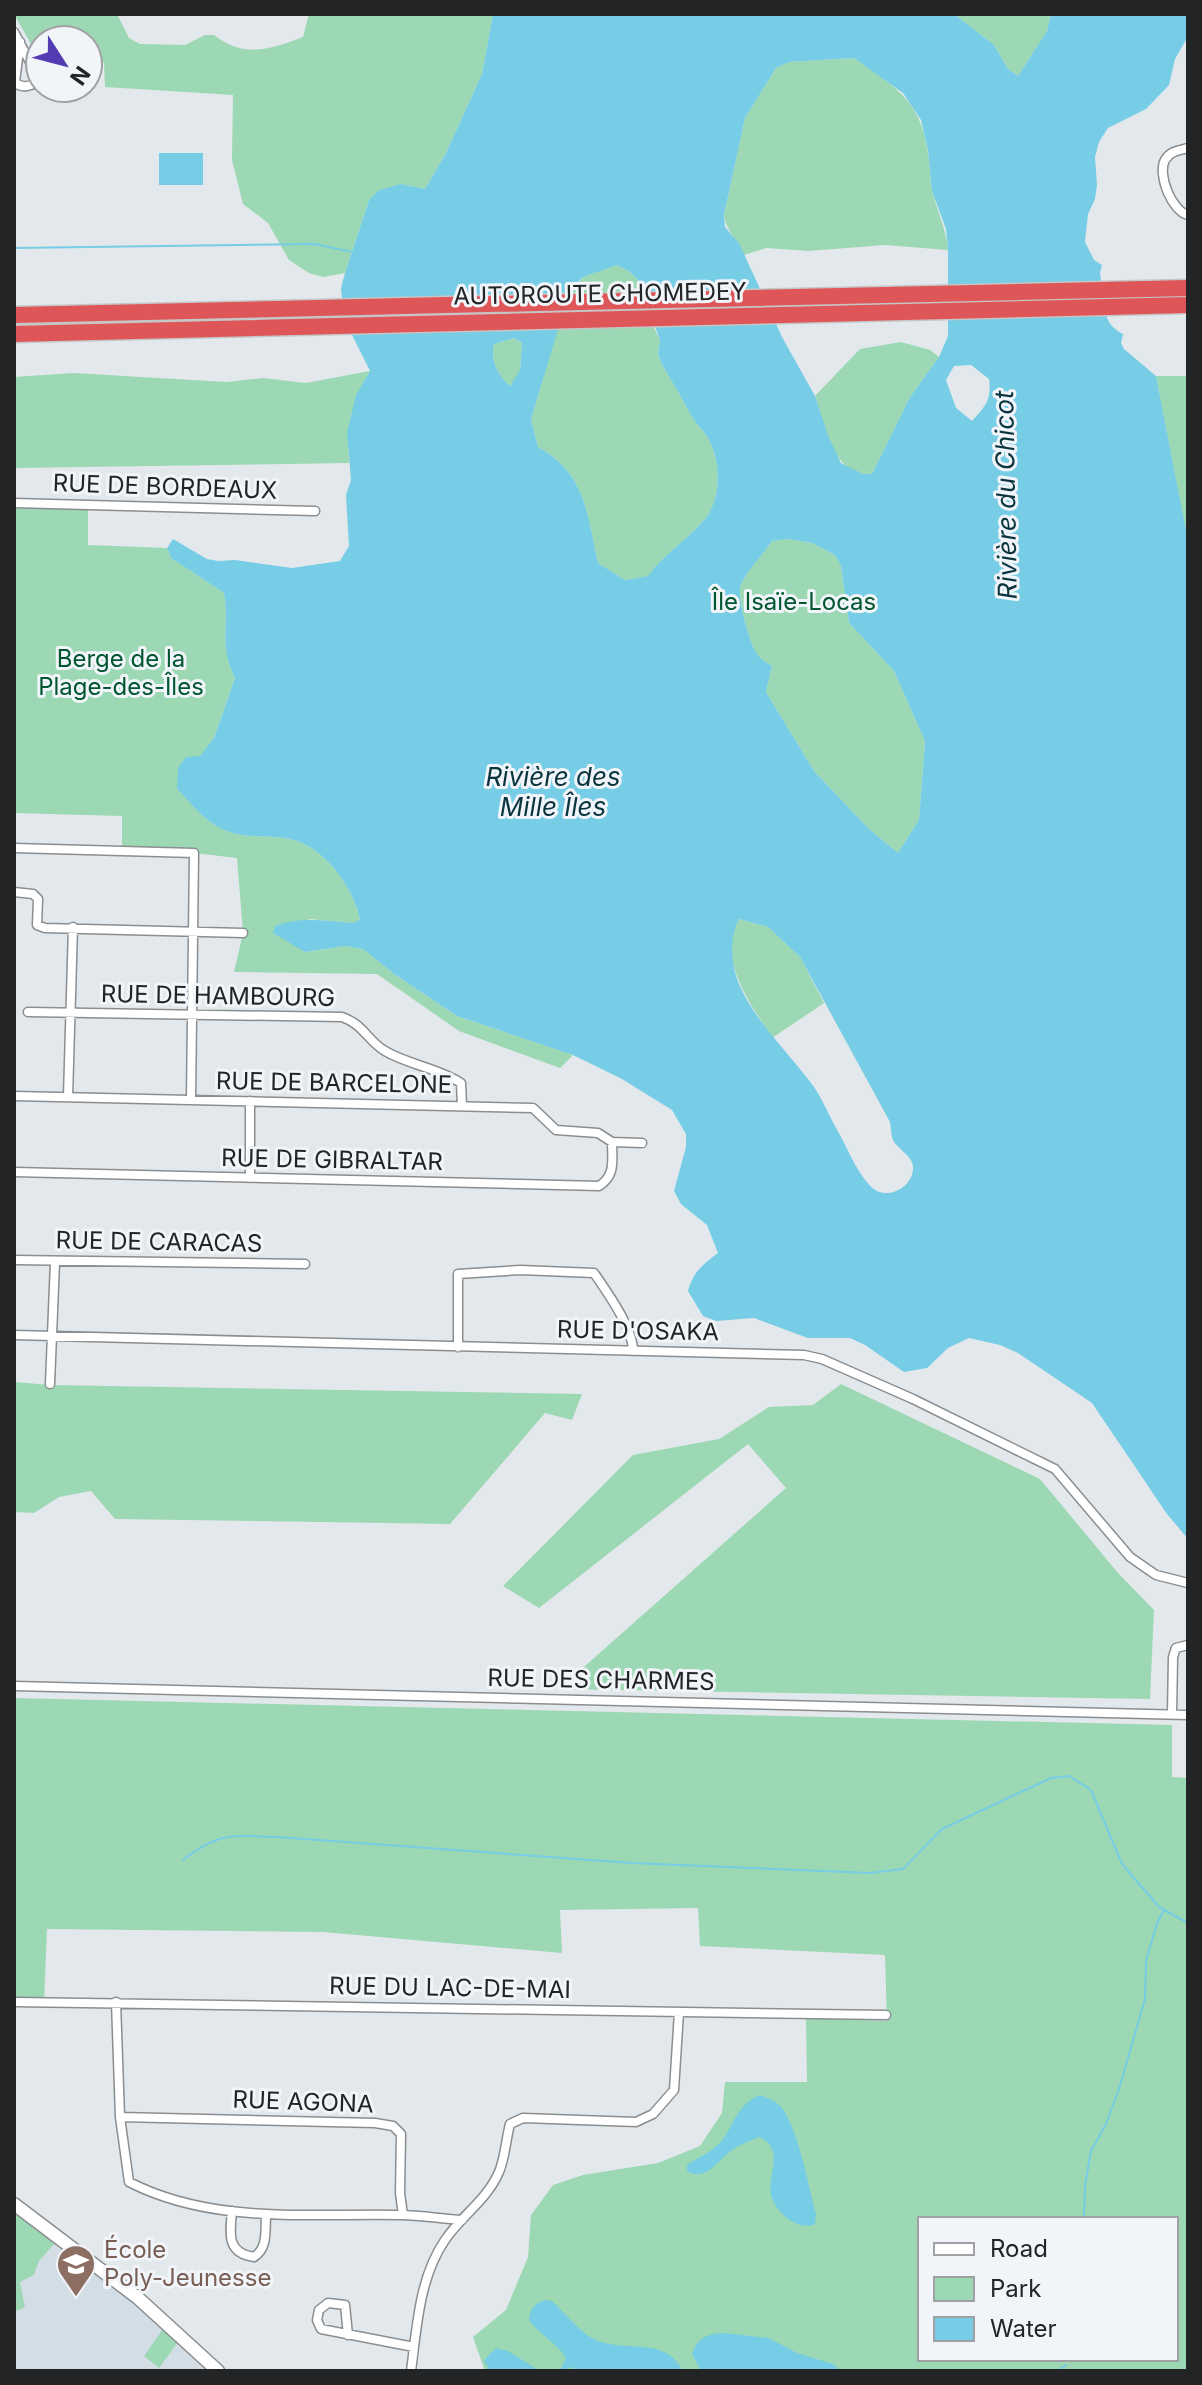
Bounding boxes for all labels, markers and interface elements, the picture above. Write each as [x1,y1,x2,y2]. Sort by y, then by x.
north arrow [24,24,104,104]
text: N [65,61,96,90]
street label: AUTOROUTE CHOMEDEY [453,276,747,311]
water label: Rivière du Chicot [988,390,1023,600]
street label: RUE DE BORDEAUX [52,468,278,505]
park label: Île Isaïe-Locas [711,586,876,616]
park label: Berge de la Plage-des-Îles [38,644,204,701]
water label: Rivière des Mille Îles [485,761,621,822]
street label: RUE DE HAMBOURG [101,979,335,1012]
street label: RUE DE BARCELONE [216,1066,452,1099]
street label: RUE DE GIBRALTAR [221,1143,443,1176]
street label: RUE DE CARACAS [55,1225,263,1258]
street label: RUE D'OSAKA [557,1315,719,1346]
street label: RUE DES CHARMES [487,1663,715,1696]
street label: RUE DU LAC-DE-MAI [329,1971,571,2004]
street label: RUE AGONA [232,2085,374,2118]
legend [918,2217,1178,2361]
place label: École Poly-Jeunesse [104,2234,271,2292]
text: Road [990,2234,1048,2263]
school or university icon: École Poly-Jeunesse [55,2243,97,2298]
text: Park [990,2274,1041,2303]
text: Water [990,2314,1057,2343]

